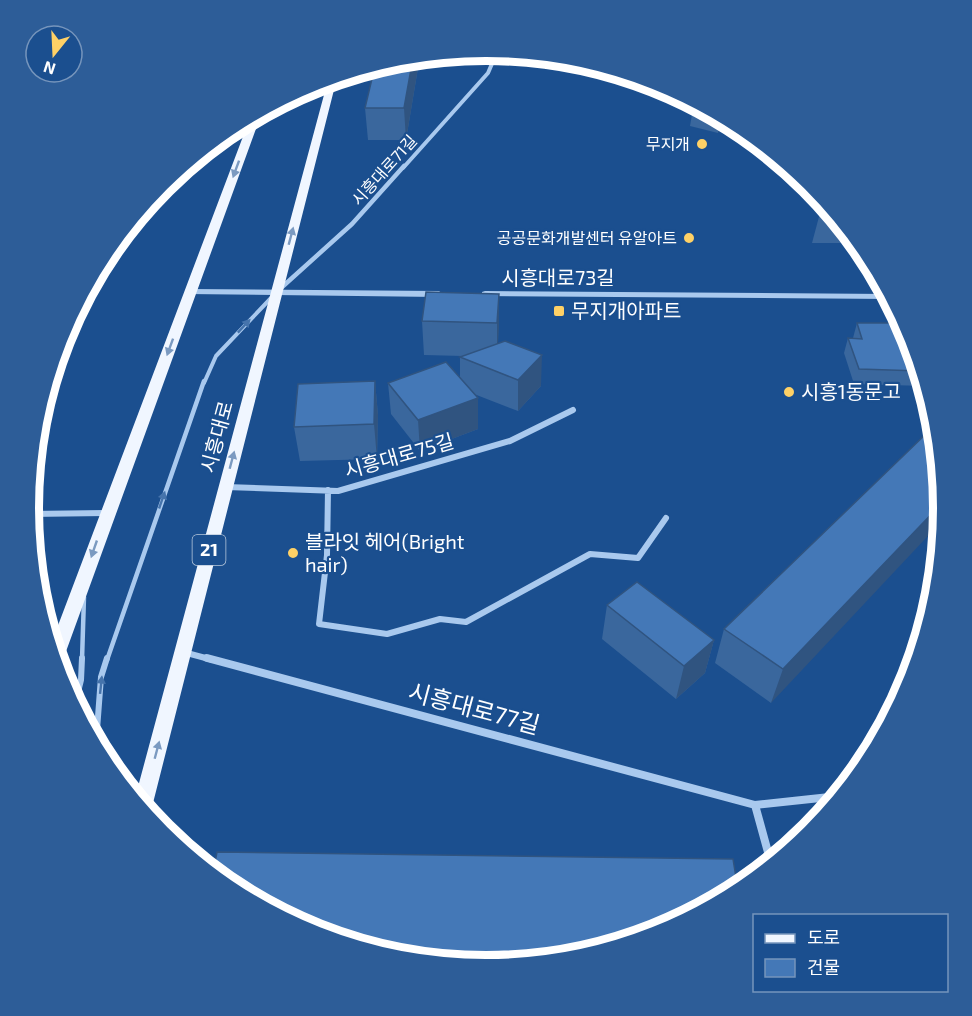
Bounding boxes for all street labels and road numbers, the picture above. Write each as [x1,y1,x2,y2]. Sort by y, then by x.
street label: 시흥대로71길 [347,131,420,209]
street label: 시흥대로73길 [501,265,615,289]
street label: 시흥대로 [195,398,237,475]
street label: 시흥대로75길 [341,428,456,482]
road number: 21 [192,535,226,565]
street label: 시흥대로77길 [405,676,543,739]

